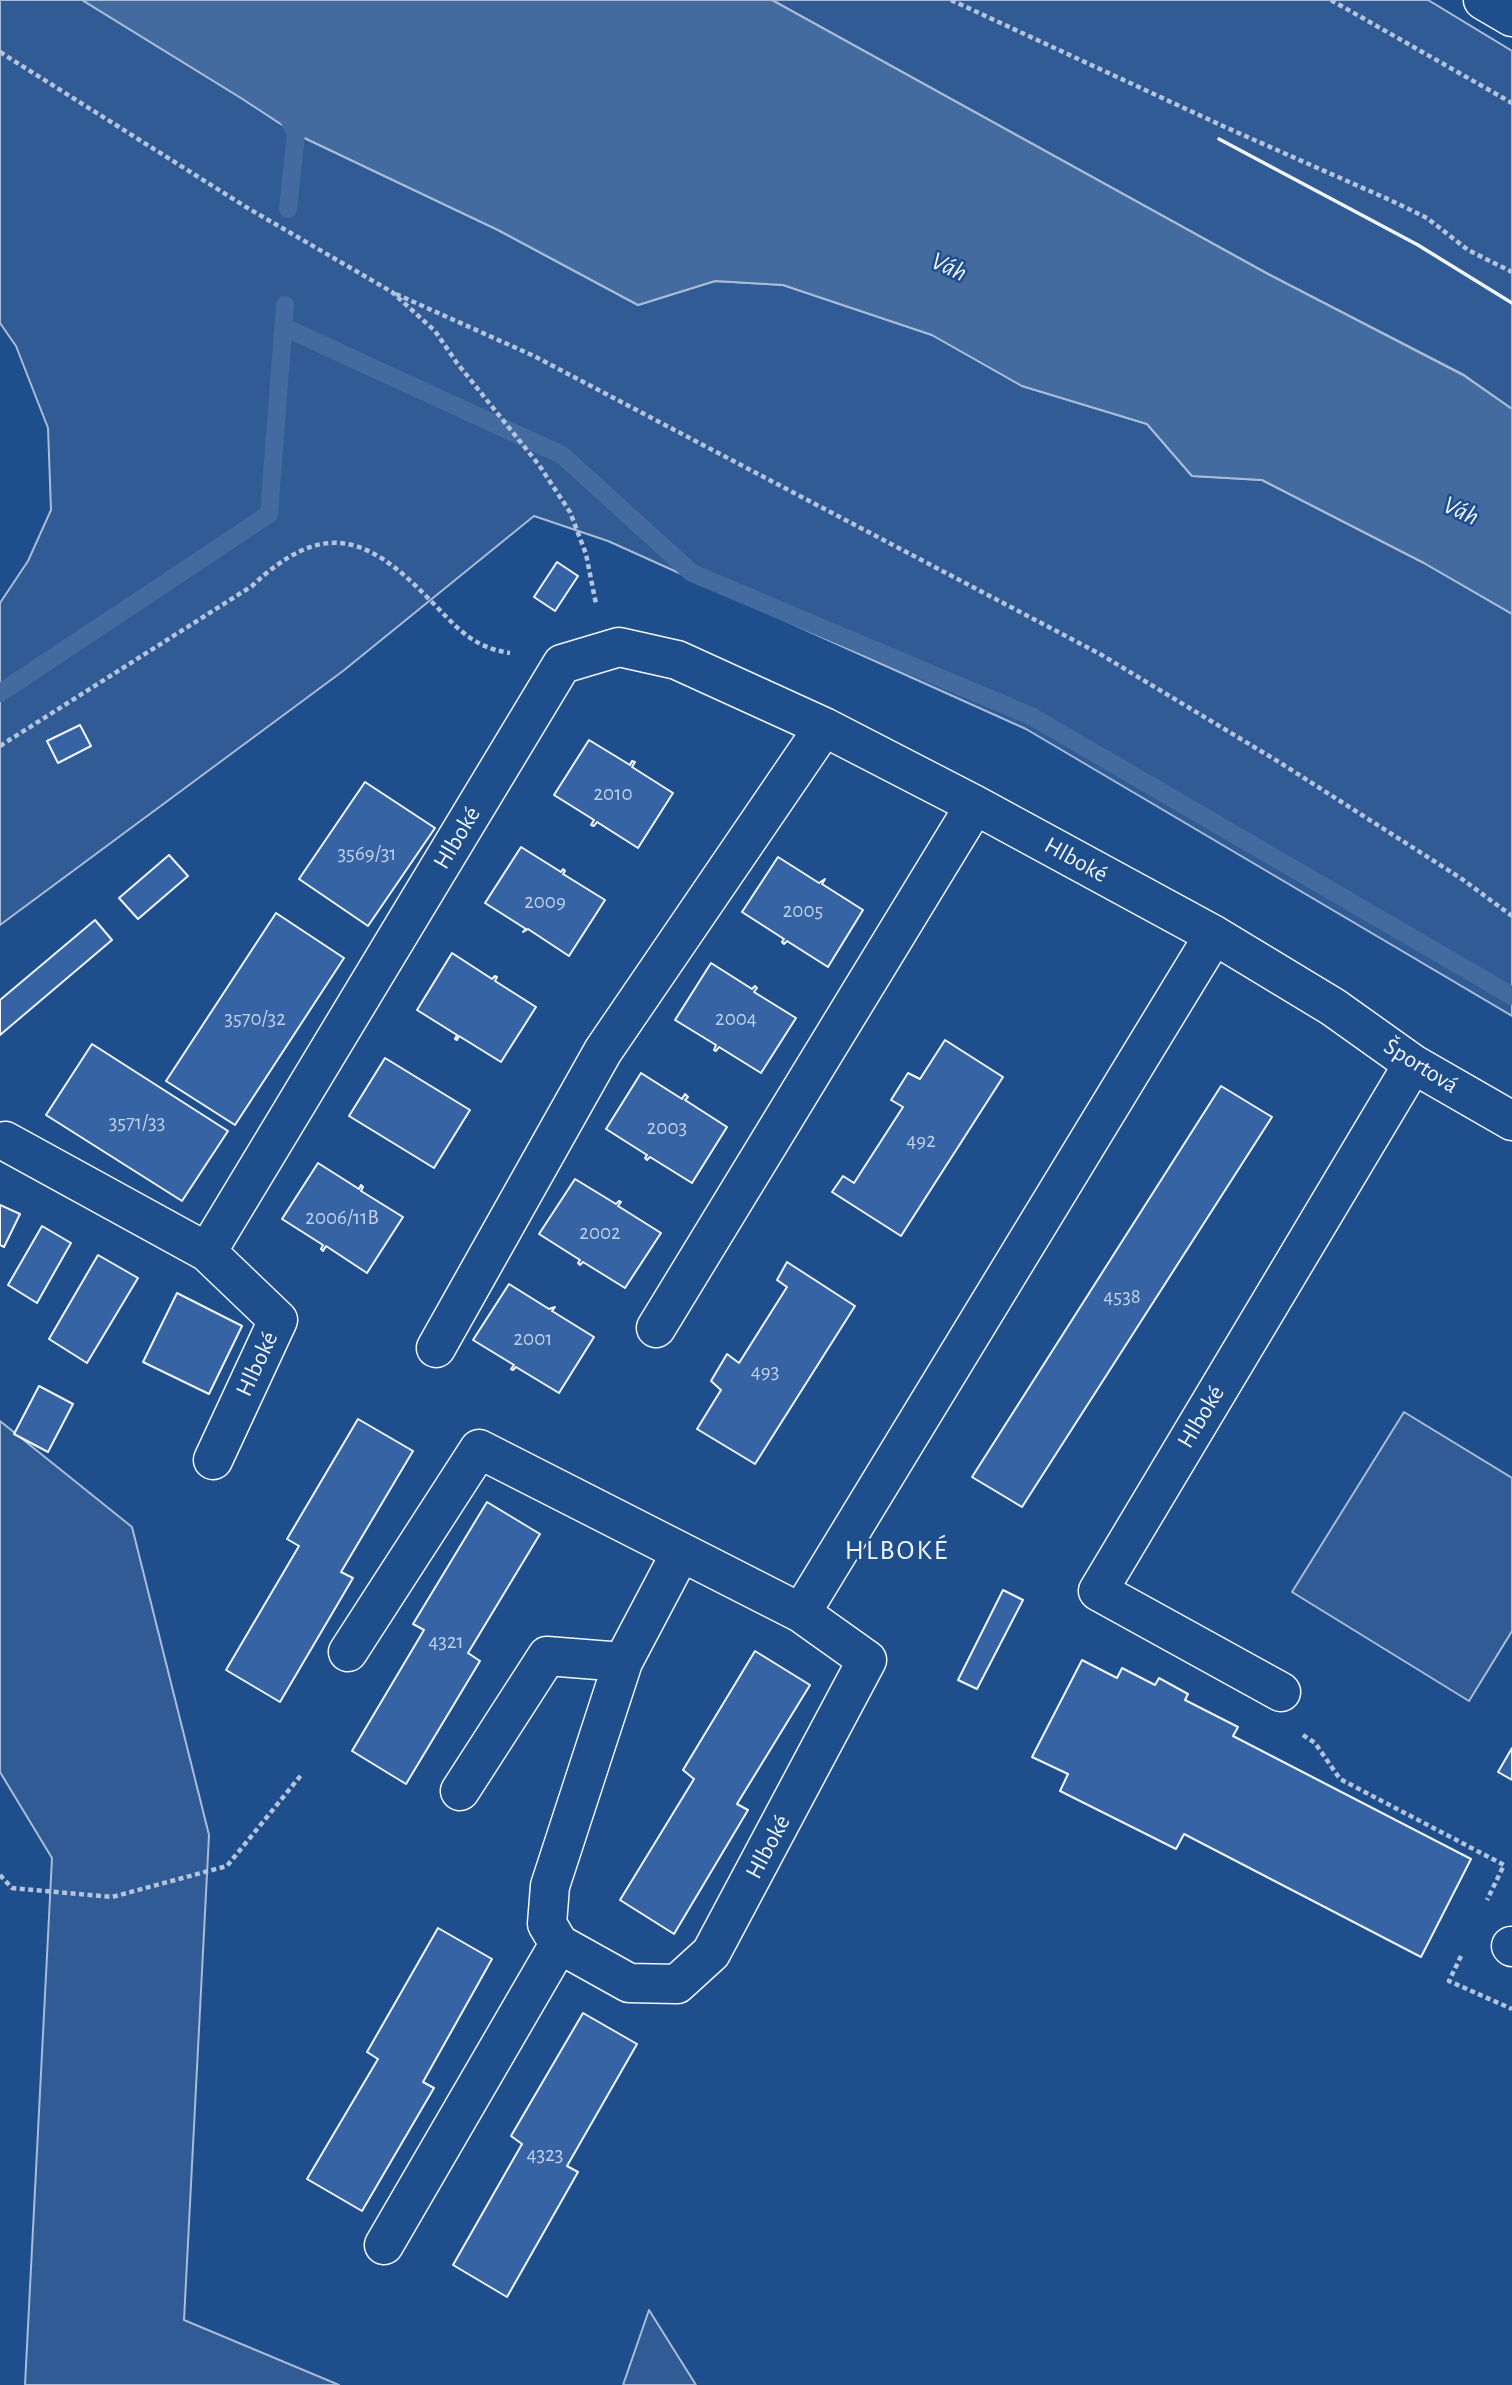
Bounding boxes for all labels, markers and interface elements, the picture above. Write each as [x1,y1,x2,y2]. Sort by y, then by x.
water label: Váh [926,245,972,289]
water label: Váh [1438,489,1484,533]
house number: 2010 [594,781,632,807]
street label: Hlboké [427,801,487,875]
street label: Hlboké [1039,831,1113,889]
house number: 3569/31 [337,841,397,867]
house number: 2009 [524,889,566,915]
house number: 2005 [783,898,823,924]
house number: 3570/32 [224,1006,286,1032]
house number: 2004 [715,1006,757,1032]
street label: Športová [1378,1032,1464,1100]
house number: 3571/33 [109,1110,165,1136]
house number: 2003 [647,1115,687,1141]
house number: 492 [906,1128,936,1154]
house number: 2006/11B [305,1205,379,1231]
house number: 2002 [579,1220,621,1246]
house number: 4538 [1103,1284,1141,1310]
house number: 2001 [514,1326,552,1352]
street label: Hlboké [230,1327,284,1401]
house number: 493 [751,1359,779,1385]
street label: Hlboké [1171,1380,1231,1454]
district label: HLBOKÉ [846,1534,948,1568]
house number: 4321 [428,1629,464,1655]
street label: Hlboké [739,1810,797,1884]
house number: 4323 [527,2142,563,2168]

